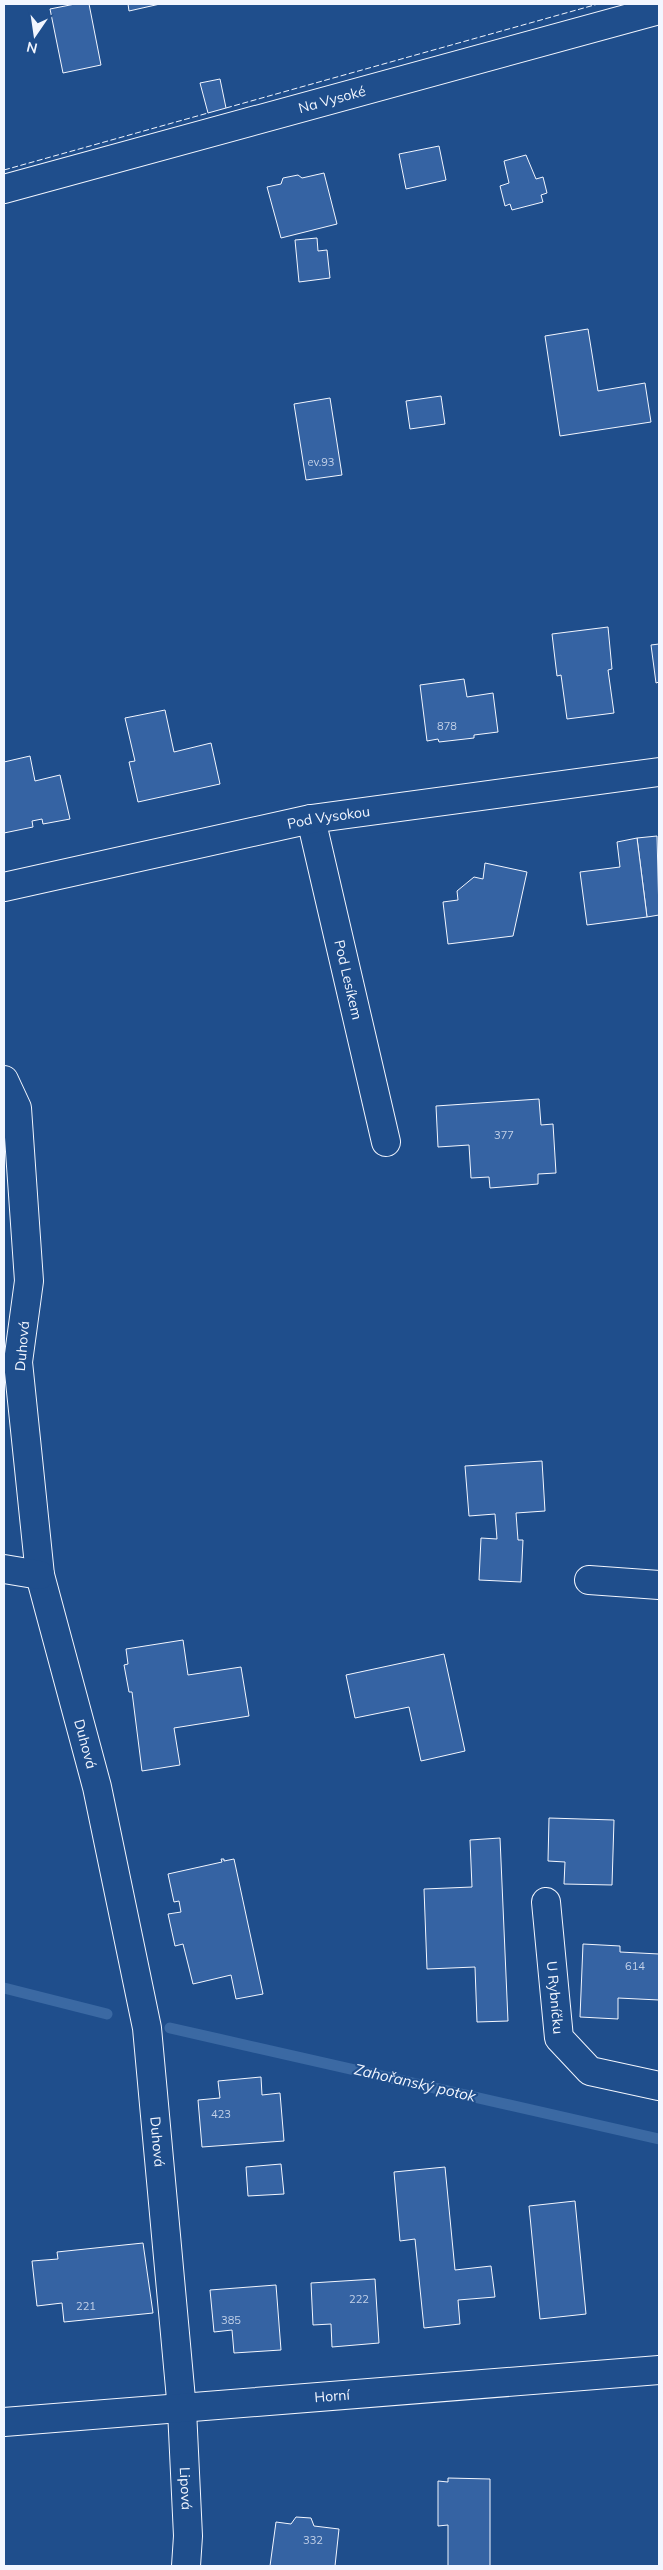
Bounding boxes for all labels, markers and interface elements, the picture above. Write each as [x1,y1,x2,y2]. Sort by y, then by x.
north arrow [10,10,60,60]
text: N [25,38,39,58]
street label: Na Vysoké [296,82,368,117]
house number: ev.93 [308,455,334,469]
house number: 878 [437,719,457,733]
street label: Pod Vysokou [285,802,371,833]
street label: Pod Lesíkem [330,938,366,1021]
house number: 377 [494,1128,514,1142]
street label: Duhová [11,1320,33,1372]
street label: Duhová [70,1717,101,1771]
house number: 614 [625,1959,645,1973]
street label: U Rybníčku [543,1960,568,2035]
water label: Zahořanský potok [353,2059,479,2106]
house number: 423 [211,2107,231,2121]
street label: Duhová [146,2116,169,2168]
house number: 222 [349,2292,369,2306]
house number: 221 [76,2299,96,2313]
house number: 385 [221,2313,241,2327]
street label: Horní [314,2386,351,2406]
street label: Lipová [176,2467,196,2510]
house number: 332 [303,2533,323,2547]

